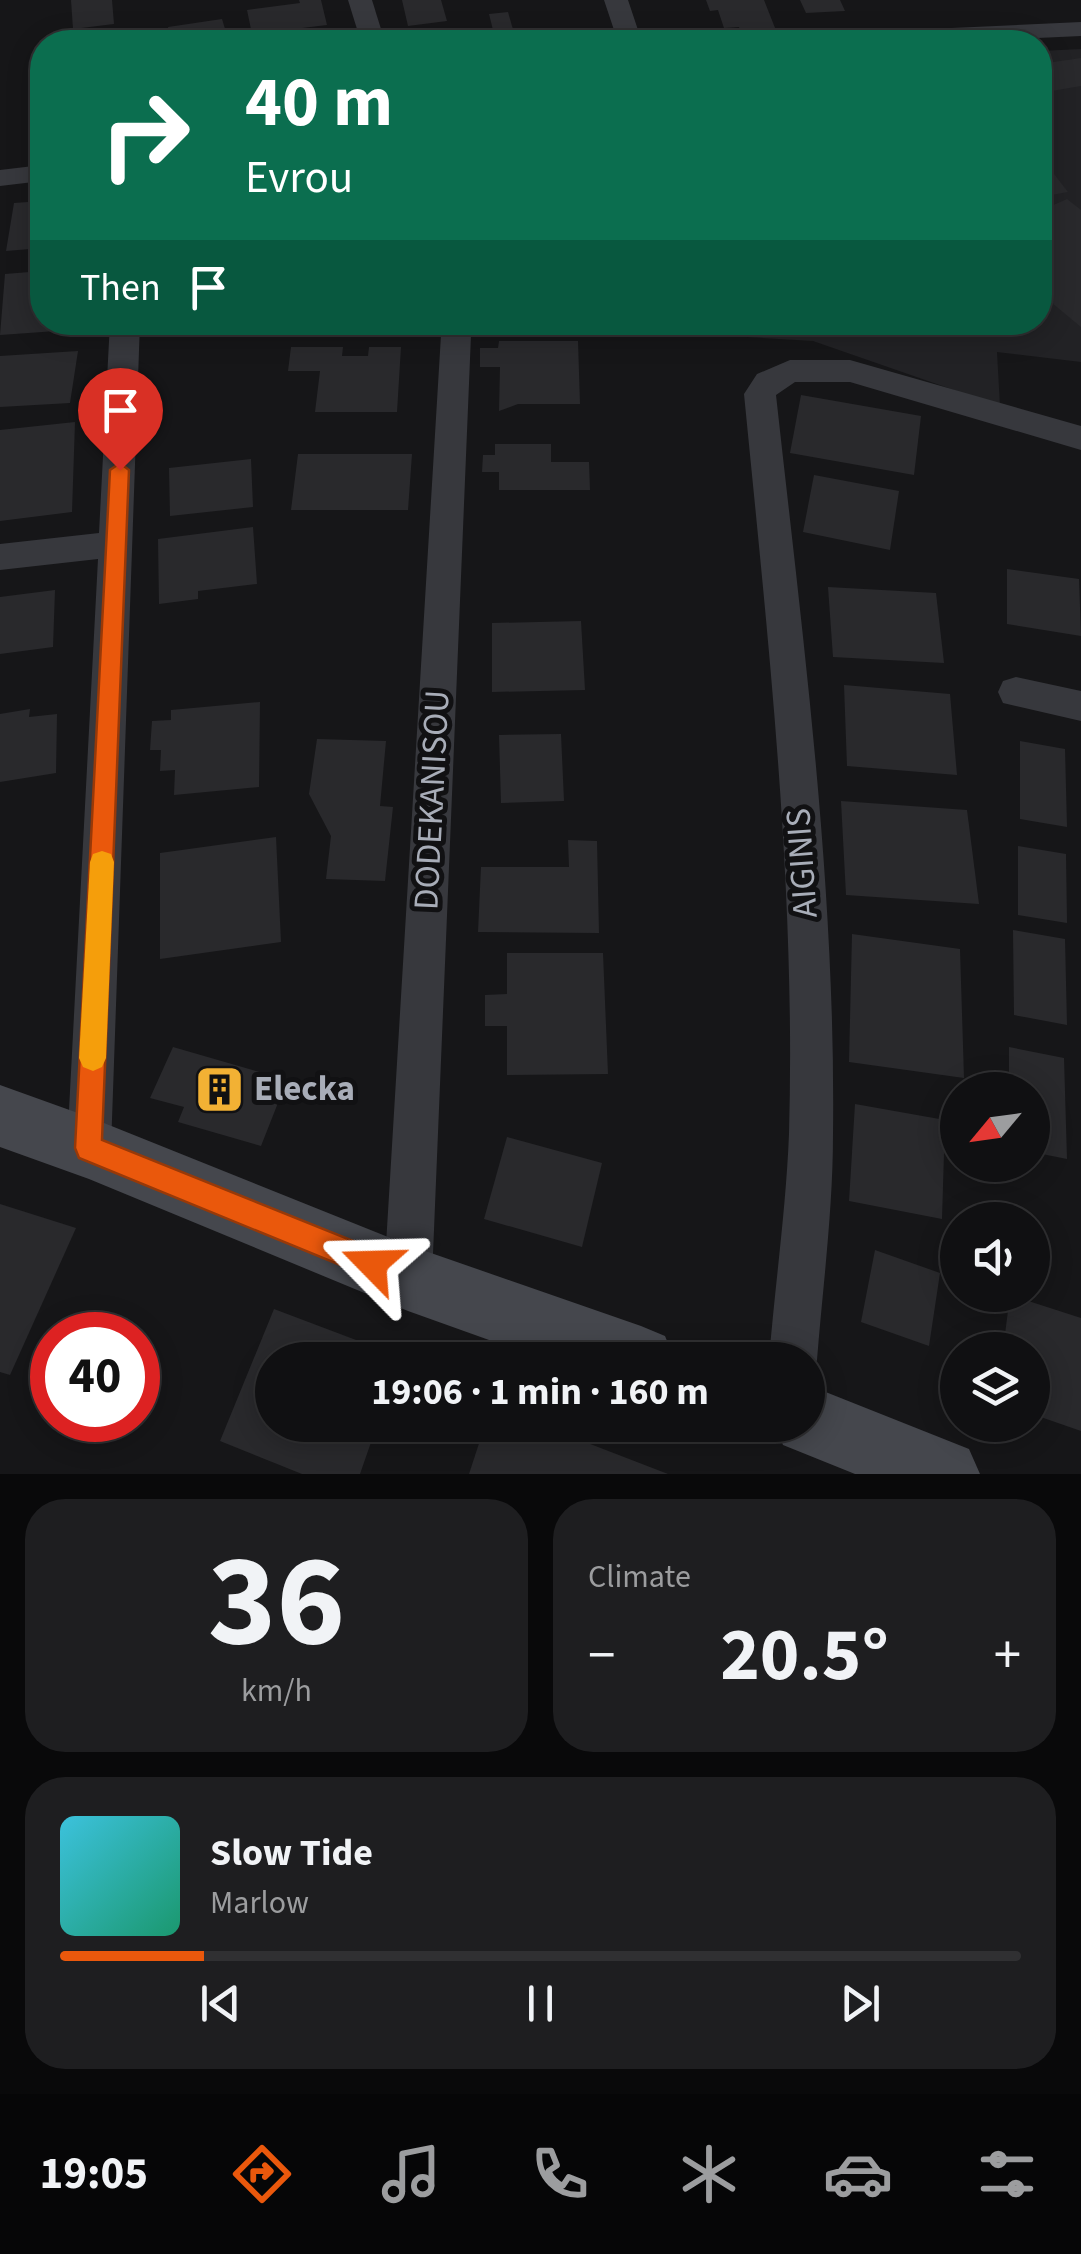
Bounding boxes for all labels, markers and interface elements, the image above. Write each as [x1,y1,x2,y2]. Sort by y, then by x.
text: 40 m [245,53,393,153]
icon: right [80,70,210,200]
text: Evrou [245,146,353,210]
icon: arrive [181,260,236,315]
text: Then [80,261,161,315]
pin [78,368,163,471]
icon: arrive [93,383,148,438]
street label: DODEKANISOU [401,689,463,911]
street label: AIGINIS [773,807,831,919]
building icon: Elecka [193,1063,245,1115]
place label: Elecka [254,1064,355,1114]
north arrow [940,1072,1050,1182]
map controls [940,1072,1050,1442]
button: sound [940,1202,1050,1312]
position arrow [320,1212,424,1316]
speed limit sign: 40 [30,1312,160,1442]
button: layers [940,1332,1050,1442]
text: 19:06 · 1 min · 160 m [371,1365,709,1419]
text: 36 [208,1510,345,1695]
text: Climate [588,1554,691,1600]
text: 20.5° [720,1602,889,1709]
text: − [588,1617,615,1695]
text: + [994,1617,1021,1695]
text: km/h [241,1668,312,1714]
text: Slow Tide [210,1826,373,1880]
text: Marlow [210,1880,309,1926]
icon: previous [193,1976,248,2031]
icon: pause [513,1976,568,2031]
icon: next [833,1976,888,2031]
icon: directions [227,2139,297,2209]
icon: music [376,2139,446,2209]
icon: phone [525,2139,595,2209]
icon: climate [674,2139,744,2209]
icon: car [823,2139,893,2209]
icon: filters [972,2139,1042,2209]
text: 19:05 [39,2142,148,2206]

